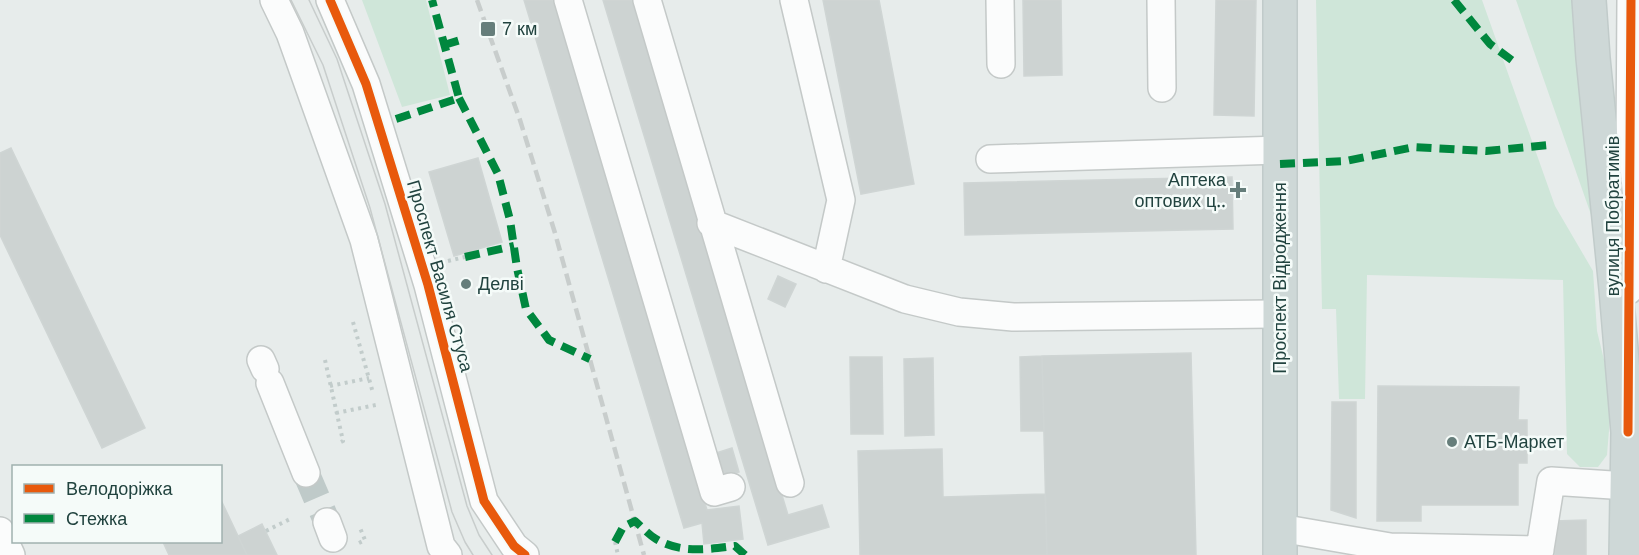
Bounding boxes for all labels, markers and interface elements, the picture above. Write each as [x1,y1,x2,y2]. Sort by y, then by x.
place label: 7 км [502,19,537,39]
marker: 7 км [479,20,497,38]
street label: вулиця Побратимів [1603,136,1623,296]
place label: Аптека оптових ц‥ [1135,170,1227,211]
street label: Проспект Василя Стуса [403,178,477,375]
street label: Проспект Відродження [1270,182,1290,374]
marker: Аптека оптових ц‥ [1231,183,1245,197]
place label: Делві [478,274,524,294]
marker: Делві [459,277,473,291]
place label: АТБ-Маркет [1464,432,1564,452]
marker: АТБ-Маркет [1445,435,1459,449]
legend [12,465,222,543]
text: Велодоріжка [66,479,174,499]
text: Стежка [66,509,128,529]

